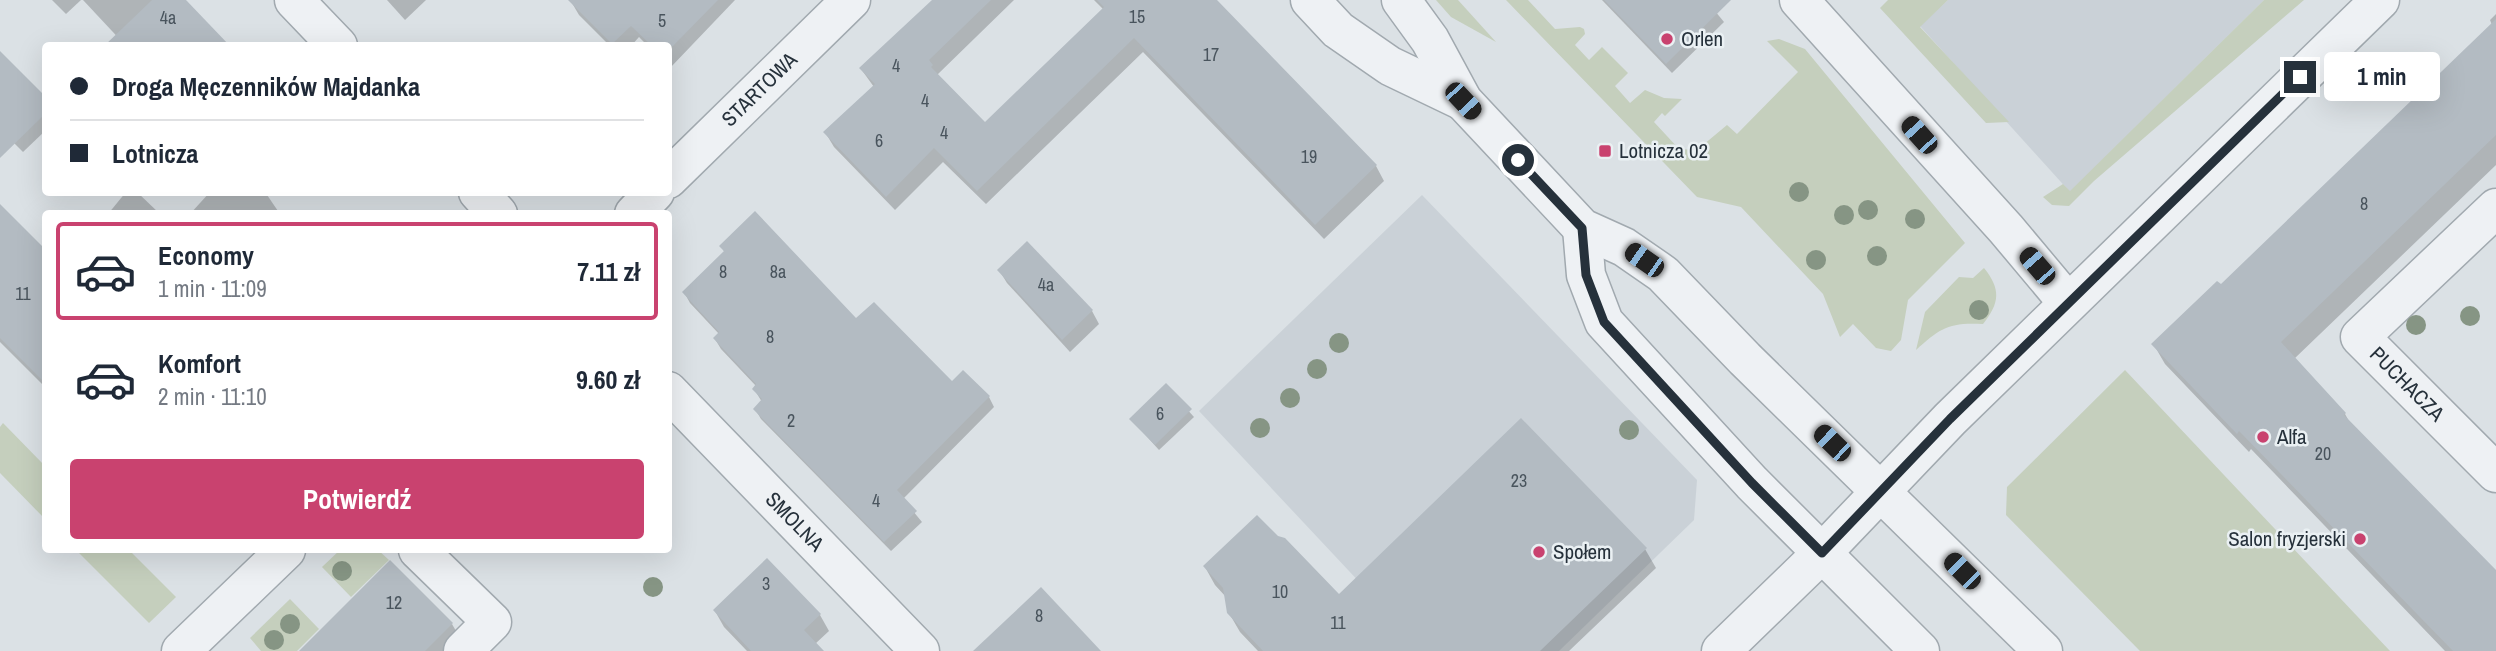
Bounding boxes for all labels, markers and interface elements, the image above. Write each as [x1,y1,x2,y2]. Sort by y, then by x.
house number: 15 [1129,4,1145,29]
house number: 4a [160,5,176,30]
house number: 5 [658,8,666,33]
place label: Orlen [1681,24,1723,53]
marker: Orlen [1659,31,1675,47]
house number: 17 [1203,42,1219,67]
street label: STARTOWA [715,45,804,133]
callout: 1 min [2324,52,2440,102]
house number: 4 [892,53,900,78]
route end [2284,61,2316,93]
text: 1 min [2357,61,2407,92]
text: Droga Męczenników Majdanka [112,69,420,104]
car [1441,78,1486,124]
house number: 4 [921,88,929,113]
car [1898,112,1941,158]
house number: 4 [940,120,948,145]
house number: 6 [875,128,883,153]
text: Lotnicza [112,136,198,171]
place label: Lotnicza 02 [1619,136,1708,165]
marker: Lotnicza 02 [1597,143,1613,159]
house number: 19 [1301,144,1317,169]
route start [1502,144,1534,176]
house number: 8 [2360,191,2368,216]
text: Economy [158,238,254,273]
car [1621,239,1668,281]
icon: car [74,240,137,303]
car [2016,243,2059,289]
text: 7.11 zł [577,254,640,289]
house number: 8 [719,259,727,284]
house number: 8a [770,259,786,284]
house number: 4a [1038,272,1054,297]
text: 1 min · 11:09 [158,273,267,304]
house number: 11 [15,281,31,306]
house number: 8 [766,324,774,349]
street label: PUCHACZA [2364,340,2452,428]
text: Komfort [158,346,241,381]
icon: car [74,348,137,411]
text: 9.60 zł [576,362,640,397]
text: 2 min · 11:10 [158,381,267,412]
house number: 6 [1156,401,1164,426]
house number: 2 [787,408,795,433]
car [1810,421,1855,465]
place label: Alfa [2276,422,2307,451]
marker: Alfa [2255,429,2271,445]
house number: 20 [2315,441,2331,466]
button: Potwierdź [70,459,644,539]
house number: 23 [1511,468,1527,493]
street label: SMOLNA [759,485,831,558]
house number: 4 [872,488,880,513]
place label: Salon fryzjerski [2228,524,2346,553]
marker: Salon fryzjerski [2352,531,2368,547]
place label: Społem [1553,537,1611,566]
marker: Społem [1531,544,1547,560]
car [1940,549,1985,593]
house number: 3 [762,571,770,596]
house number: 10 [1272,579,1288,604]
house number: 12 [386,590,402,615]
house number: 8 [1035,603,1043,628]
house number: 11 [1330,610,1346,635]

